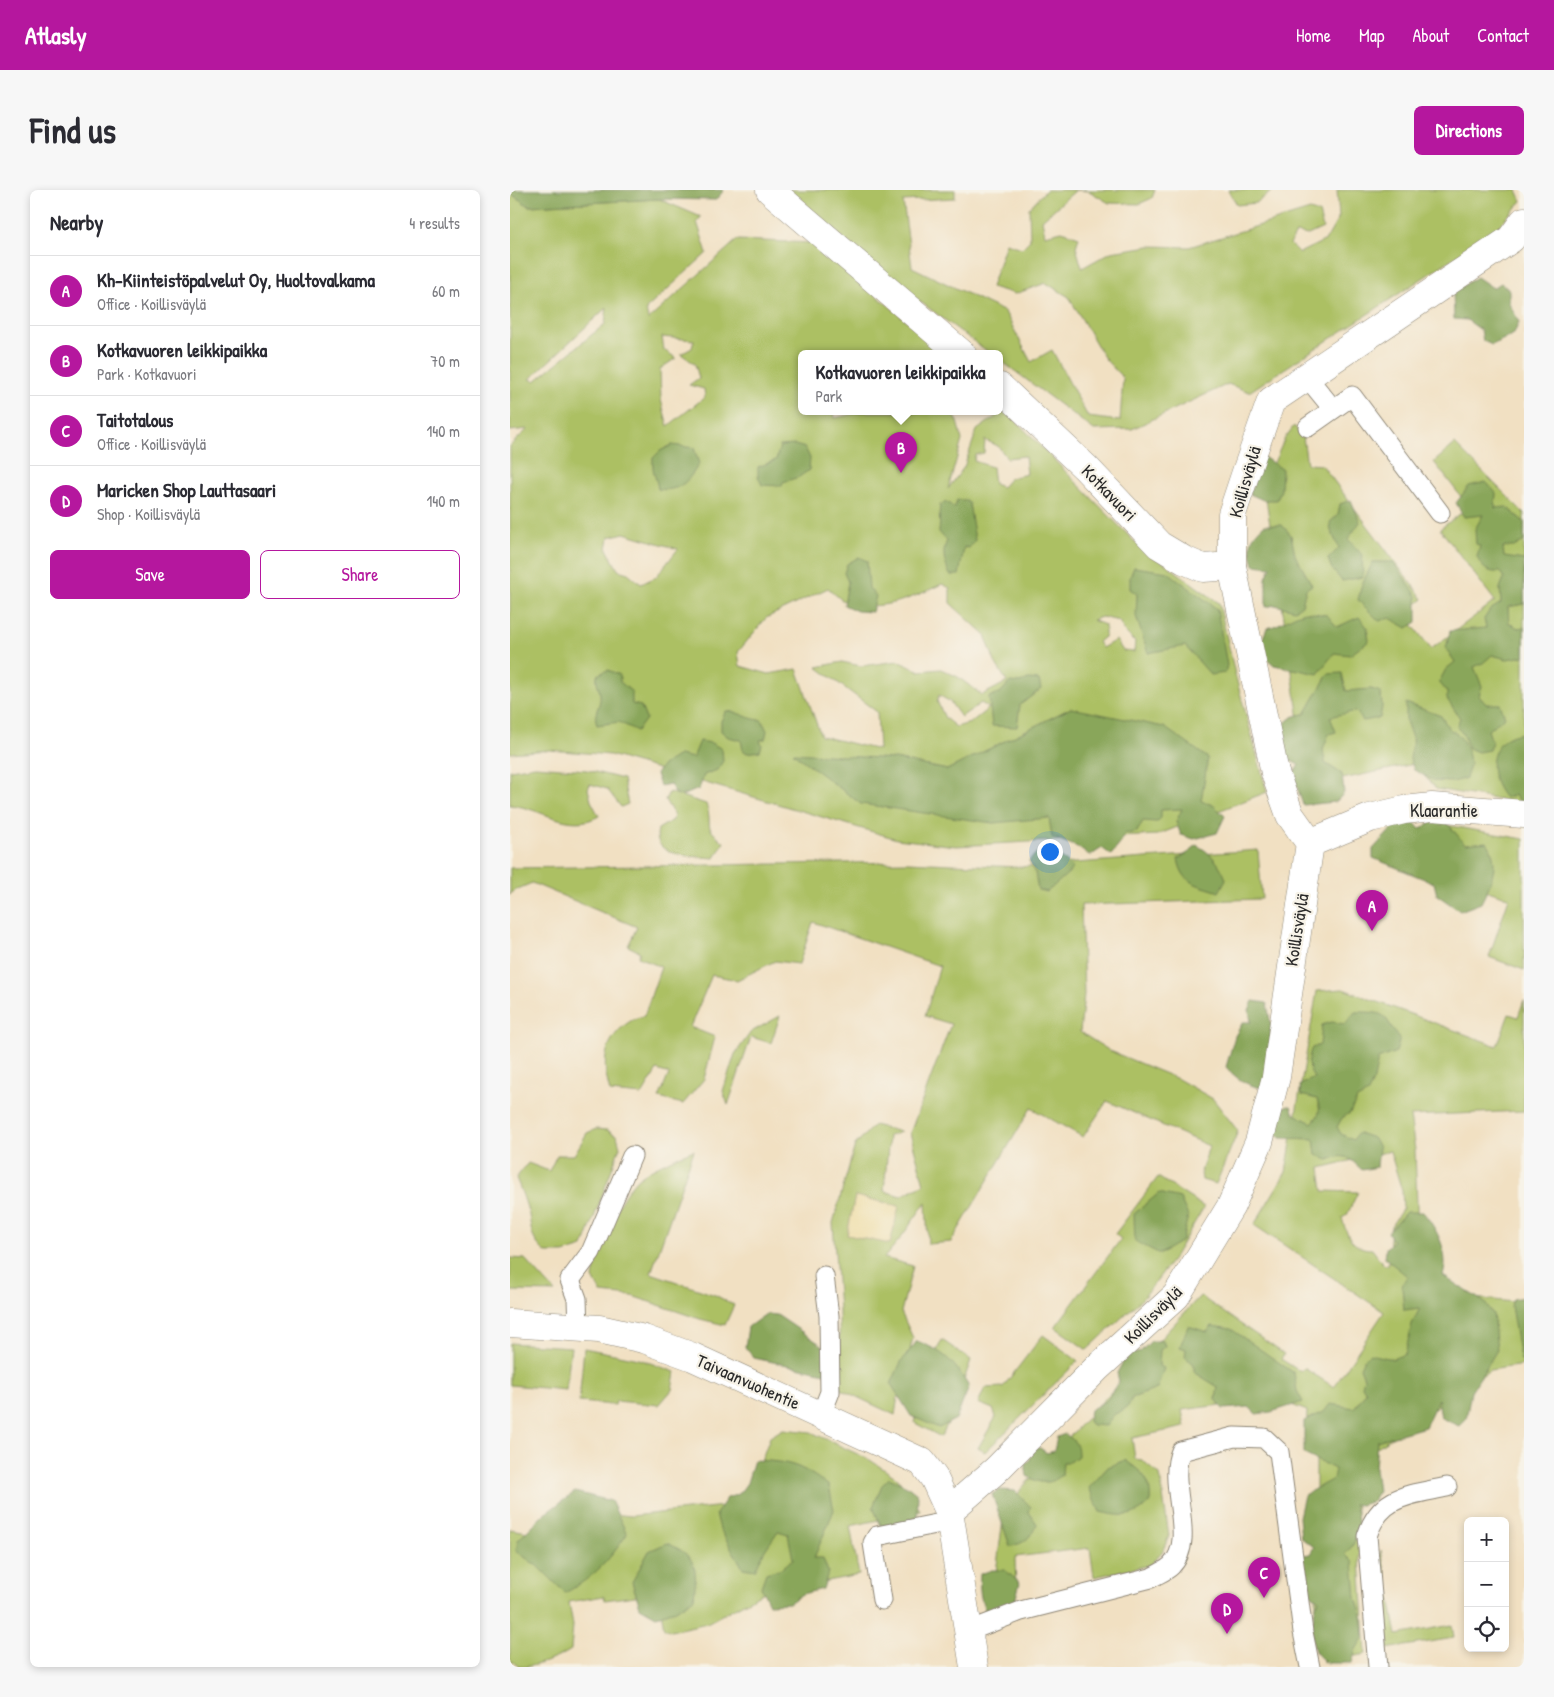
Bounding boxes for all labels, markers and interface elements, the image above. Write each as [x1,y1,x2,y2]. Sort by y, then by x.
text: Atlasly [25,19,87,51]
text: Home [1296,23,1331,48]
text: Map [1359,23,1384,48]
text: About [1412,23,1449,48]
text: Contact [1477,23,1529,48]
button: Directions [1414,106,1524,155]
text: Find us [30,107,116,154]
text: Nearby [50,208,103,237]
text: 4 results [409,212,460,234]
text: Kh-Kiinteistöpalvelut Oy, Huoltovalkama [97,267,375,293]
text: A [62,280,70,302]
text: 60 m [432,280,460,302]
text: Office · Koillisväylä [97,293,206,315]
text: Kotkavuoren leikkipaikka [97,337,267,363]
text: B [62,350,70,372]
text: 70 m [430,350,460,372]
popup [798,350,1003,415]
text: Kotkavuoren leikkipaikka [815,359,986,385]
text: Park · Kotkavuori [97,363,197,385]
text: Park [815,385,842,407]
text: Taitotalous [97,407,173,433]
text: C [62,420,70,442]
text: 140 m [426,420,460,442]
pin: B [885,432,917,473]
text: Office · Koillisväylä [97,433,206,455]
street label: Koillisväylä [1222,443,1267,520]
street label: Kotkavuori [1076,459,1143,527]
text: Maricken Shop Lauttasaari [97,477,276,503]
text: D [62,490,70,512]
text: 140 m [426,490,460,512]
text: Shop · Koillisväylä [97,503,200,525]
button: Save [50,550,250,599]
button: Share [260,550,460,599]
street label: Klaarantie [1410,798,1478,823]
your location [1037,839,1063,865]
pin: A [1356,890,1388,931]
street label: Koillisväylä [1278,892,1315,968]
street label: Koillisväylä [1118,1280,1187,1349]
street label: Taivaanvuohentie [692,1348,804,1416]
map controls [1464,1517,1509,1652]
button: + [1464,1517,1509,1562]
pin: C [1248,1557,1280,1598]
button: − [1464,1562,1509,1607]
pin: D [1211,1593,1243,1634]
button: locate [1464,1607,1509,1652]

